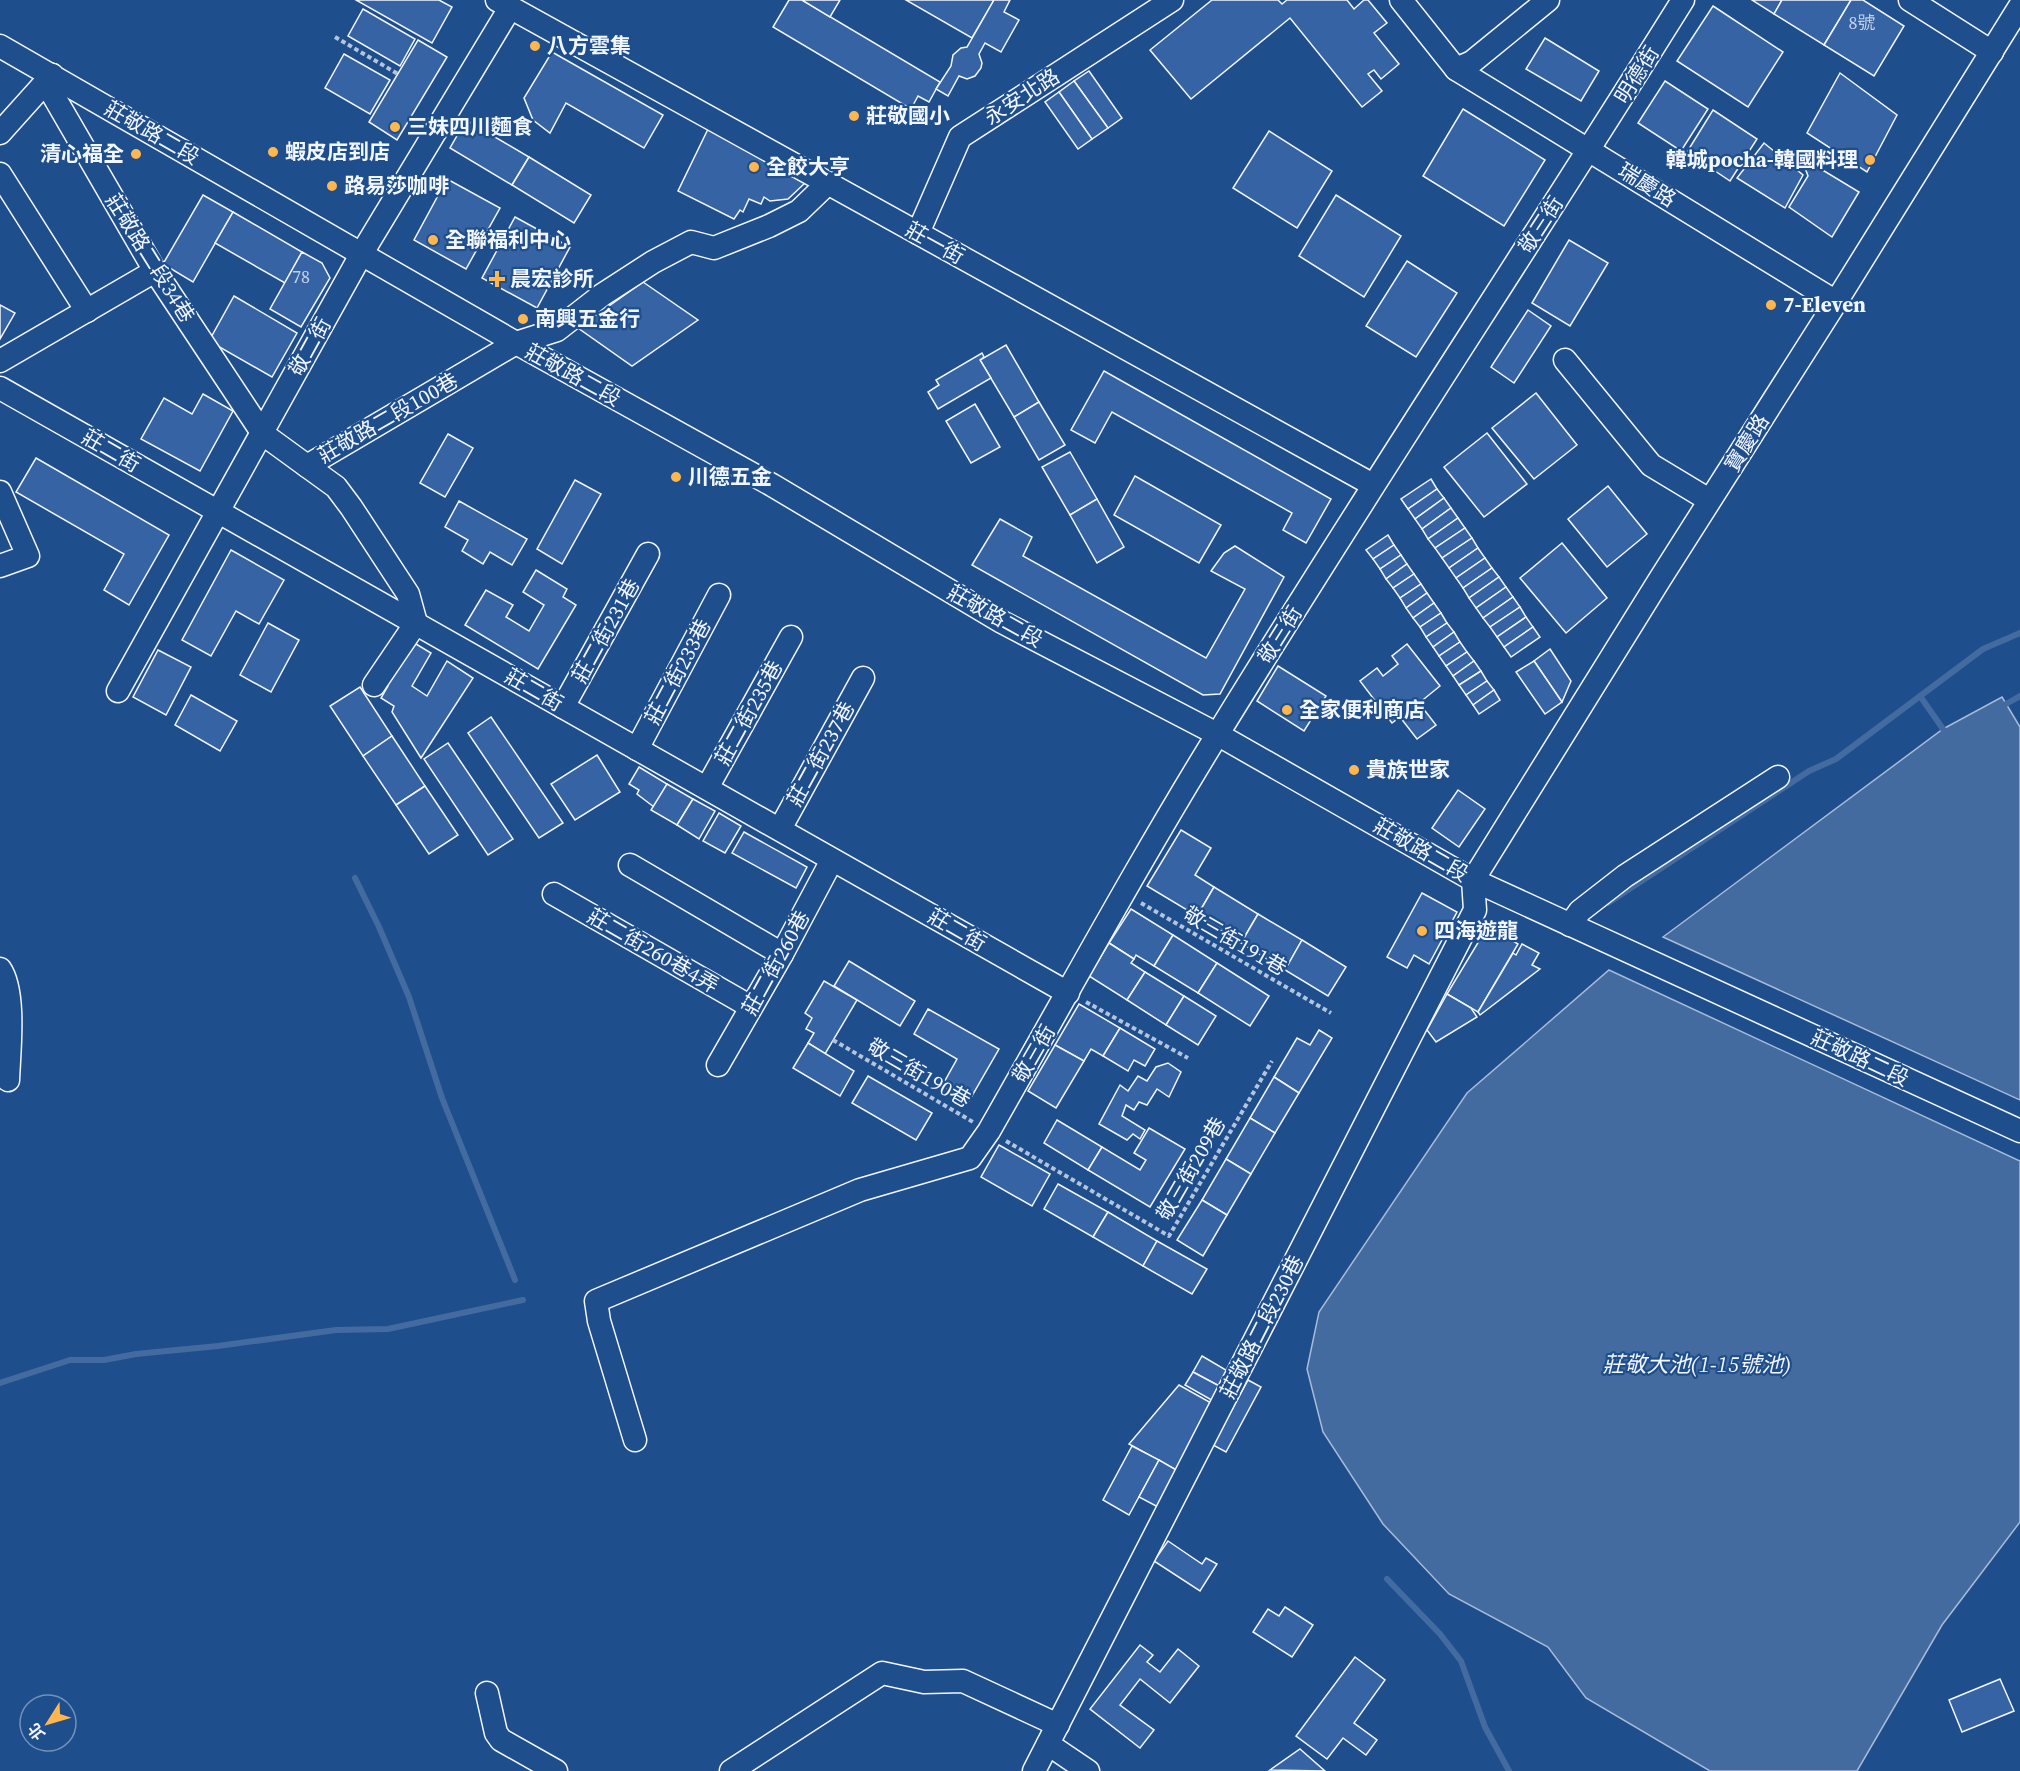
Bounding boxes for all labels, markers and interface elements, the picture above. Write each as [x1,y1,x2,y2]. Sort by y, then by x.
house number: 8號 [1849,10,1876,35]
place label: 八方雲集 [547,31,631,60]
marker: 八方雲集 [528,39,542,53]
street label: 明德街 [1608,40,1666,109]
street label: 永安北路 [979,62,1065,132]
street label: 莊敬路二段 [100,94,205,171]
place label: 莊敬國小 [866,101,950,130]
marker: 莊敬國小 [847,109,861,123]
place label: 三妹四川麵食 [407,112,533,141]
marker: 三妹四川麵食 [388,120,402,134]
place label: 蝦皮店到店 [285,137,390,166]
place label: 清心福全 [40,139,124,168]
marker: 蝦皮店到店 [266,145,280,159]
place label: 韓城pocha-韓國料理 [1666,145,1858,174]
marker: 清心福全 [129,147,143,161]
place label: 全餃大亨 [766,152,850,181]
marker: 韓城pocha-韓國料理 [1863,153,1877,167]
street label: 瑞慶路 [1613,156,1682,214]
marker: 全餃大亨 [747,160,761,174]
place label: 路易莎咖啡 [344,171,449,200]
marker: 路易莎咖啡 [325,179,339,193]
street label: 莊敬路二段34巷 [99,188,202,328]
street label: 敬三街 [1511,190,1570,259]
street label: 莊一街 [901,215,970,271]
place label: 全聯福利中心 [445,225,571,254]
marker: 全聯福利中心 [426,233,440,247]
house number: 78 [292,264,310,289]
place label: 晨宏診所 [510,264,594,293]
marker: 晨宏診所 [488,270,506,288]
place label: 7-Eleven [1783,290,1866,319]
marker: 7-Eleven [1764,298,1778,312]
place label: 南興五金行 [535,304,640,333]
street label: 敬二街 [282,312,338,381]
marker: 南興五金行 [516,312,530,326]
street label: 莊敬路二段 [520,336,626,413]
street label: 莊敬路二段100巷 [312,366,463,469]
street label: 寶慶路 [1718,408,1776,477]
street label: 莊二街 [77,422,146,479]
place label: 川德五金 [688,462,772,491]
marker: 川德五金 [669,470,683,484]
street label: 莊二街231巷 [565,573,646,688]
street label: 莊敬路二段 [942,577,1048,654]
street label: 敬三街 [1251,600,1309,669]
street label: 莊二街233巷 [638,614,717,730]
street label: 莊二街235巷 [708,655,789,770]
street label: 莊二街 [500,661,569,718]
place label: 全家便利商店 [1299,695,1425,724]
street label: 莊二街237巷 [780,696,861,811]
marker: 全家便利商店 [1280,703,1294,717]
place label: 貴族世家 [1366,755,1450,784]
marker: 貴族世家 [1347,763,1361,777]
street label: 莊敬路二段 [1369,811,1474,888]
street label: 敬三街191巷 [1178,899,1293,982]
street label: 莊二街260巷4弄 [582,901,724,1000]
street label: 莊二街 [923,901,992,958]
street label: 莊二街260巷 [735,905,816,1020]
place label: 四海遊龍 [1434,916,1518,945]
marker: 四海遊龍 [1415,924,1429,938]
street label: 敬三街 [1005,1019,1062,1088]
street label: 莊敬路二段 [1807,1022,1914,1093]
street label: 敬三街190巷 [862,1031,977,1114]
street label: 敬三街209巷 [1149,1111,1232,1226]
street label: 莊敬路二段230巷 [1213,1250,1310,1404]
water label: 莊敬大池(1-15號池) [1602,1349,1792,1379]
north arrow [18,1693,78,1753]
text: 北 [22,1719,50,1745]

